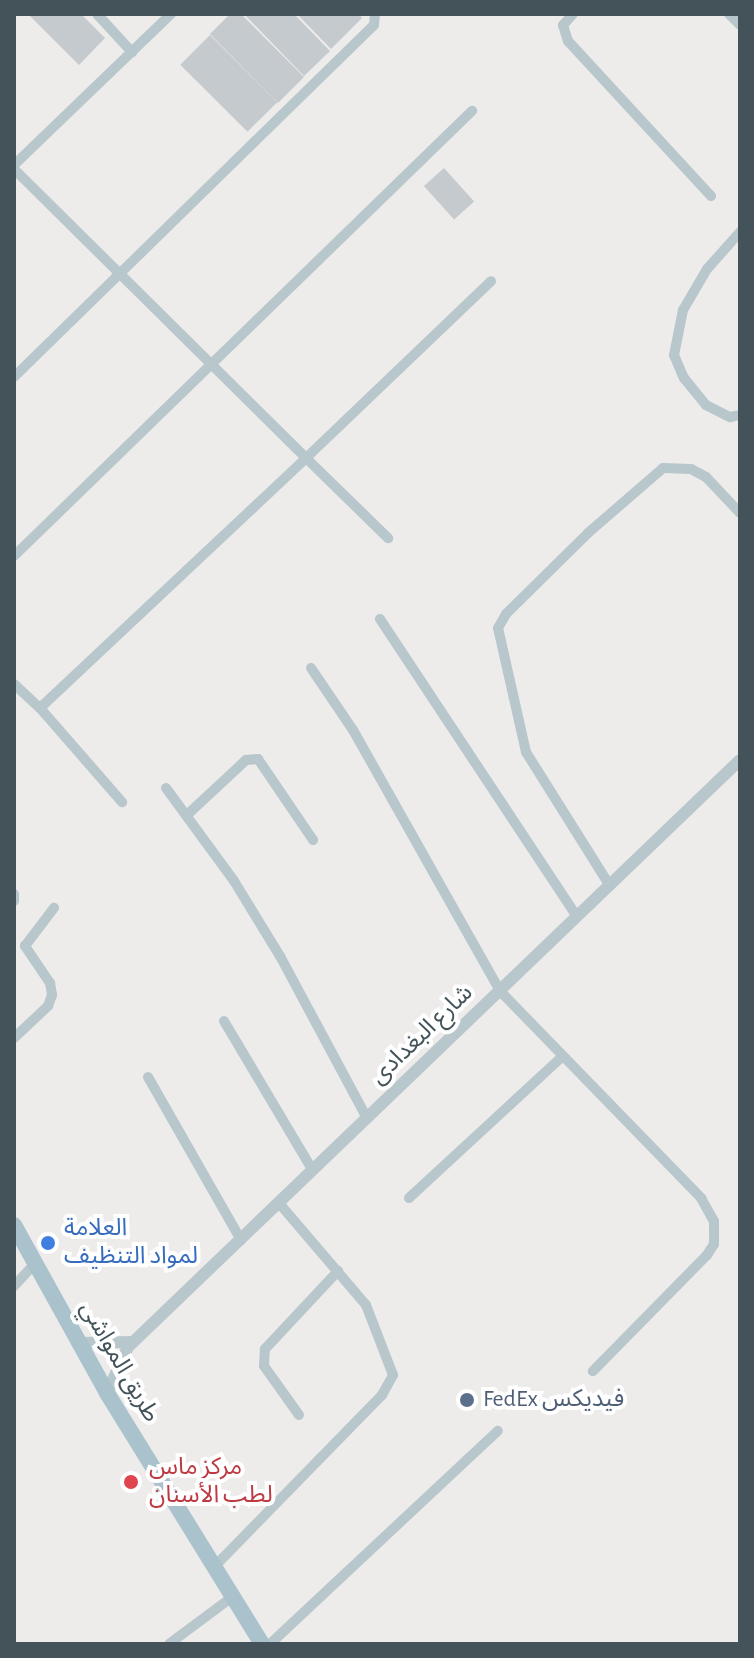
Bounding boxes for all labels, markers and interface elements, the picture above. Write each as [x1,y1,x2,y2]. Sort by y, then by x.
street label: شارع البغدادى [365,979,479,1091]
place label: العلامة لمواد التنظيف [64,1215,198,1271]
marker: العلامة لمواد التنظيف [39,1234,57,1252]
street label: طريق المواشي [73,1296,165,1428]
place label: FedEx فيديكس [483,1386,624,1414]
marker: FedEx فيديكس [458,1391,476,1409]
place label: مركز ماس لطب الأسنان [149,1454,273,1510]
marker: مركز ماس لطب الأسنان [120,1471,142,1493]

